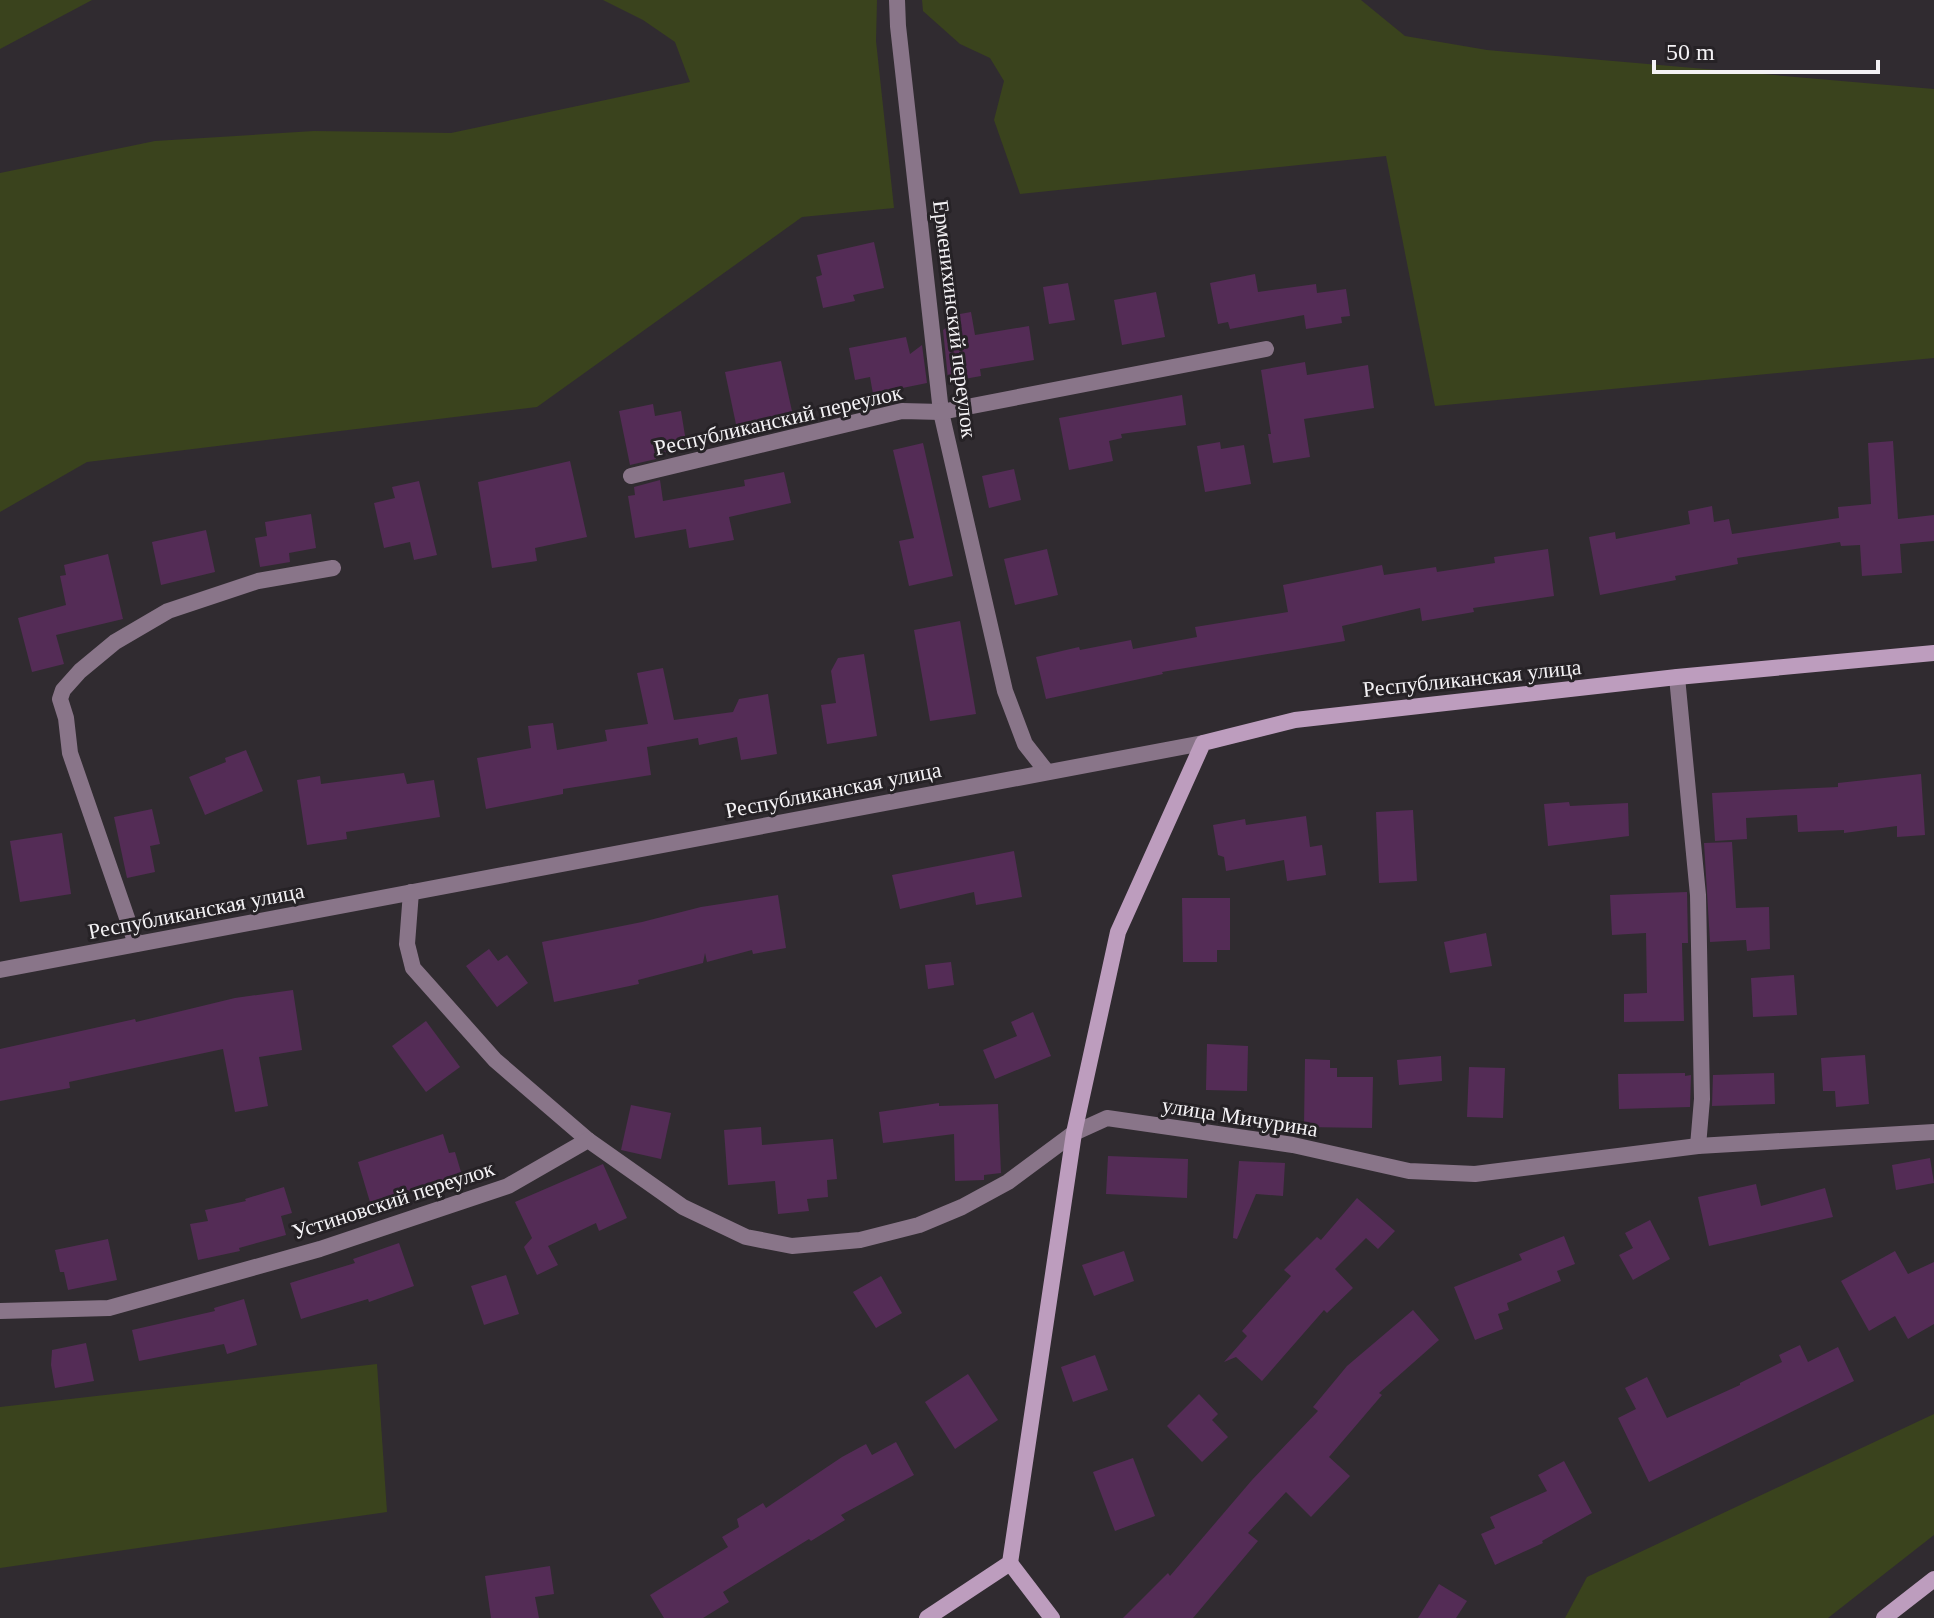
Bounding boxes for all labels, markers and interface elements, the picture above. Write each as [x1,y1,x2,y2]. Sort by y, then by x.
scale bar [1654,24,1878,74]
text: 50 m [1666,39,1715,65]
street label: Ерменихинский переулок [928,198,982,440]
street label: Республиканский переулок [652,379,905,461]
street label: Республиканская улица [1361,654,1583,702]
street label: Республиканская улица [723,757,943,823]
street label: Республиканская улица [86,878,306,944]
street label: улица Мичурина [1160,1092,1320,1142]
street label: Устиновский переулок [289,1155,498,1245]

